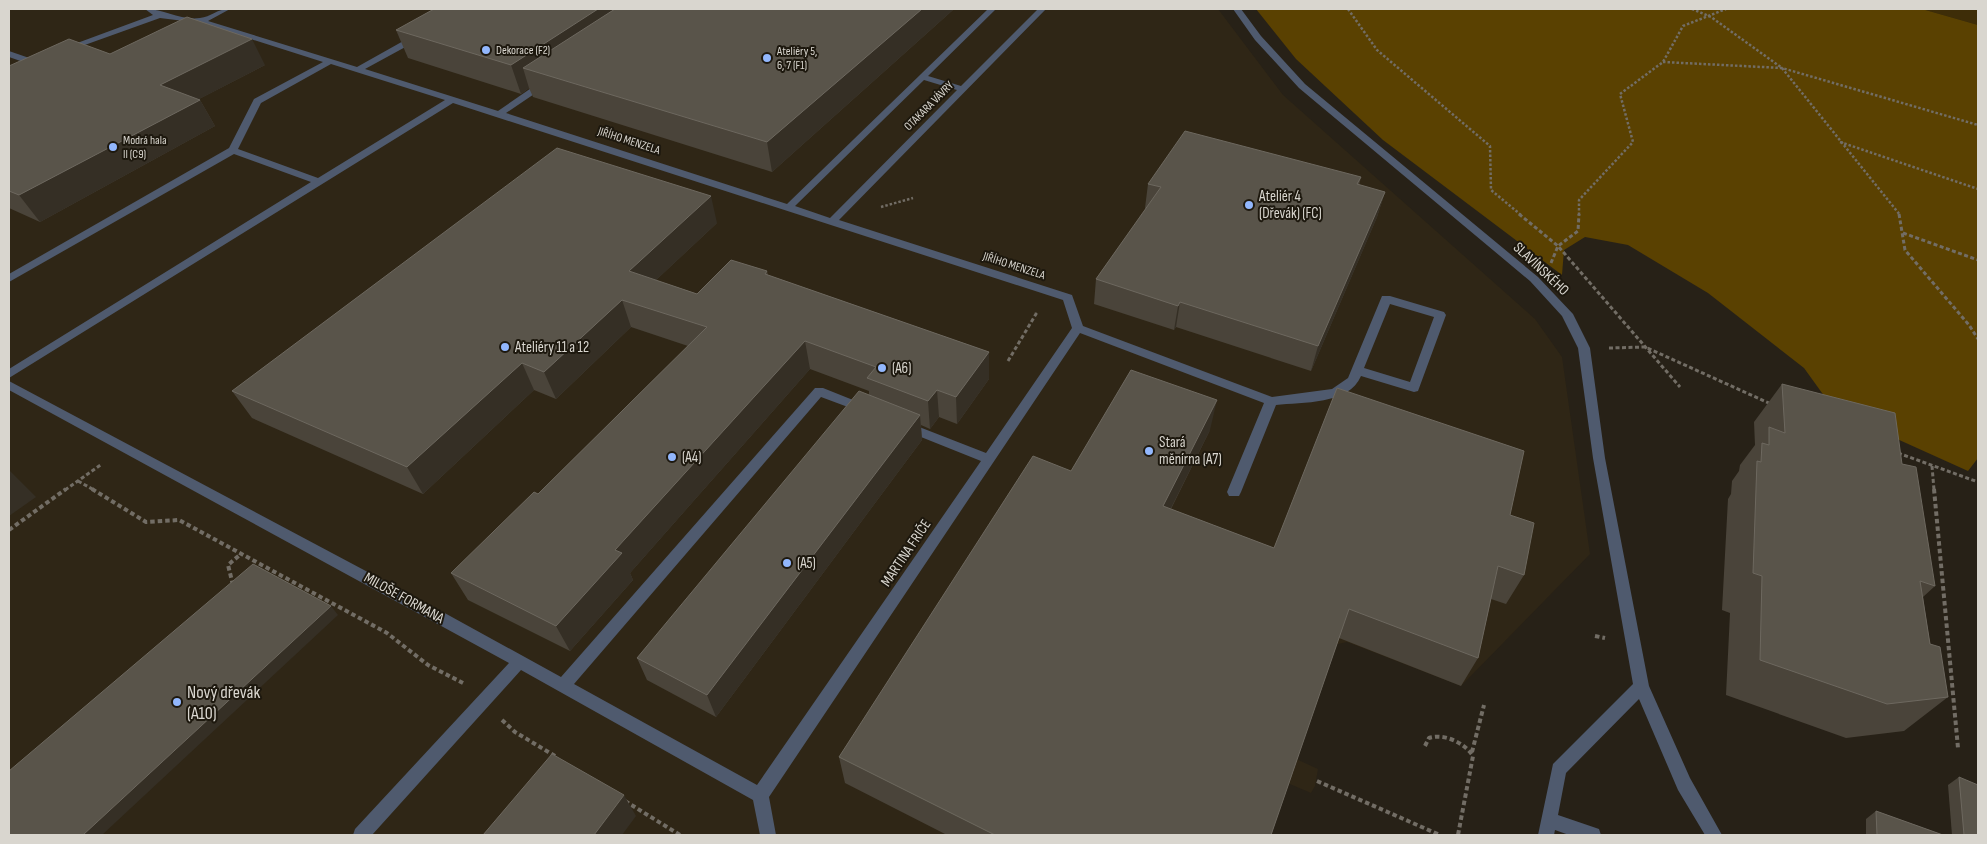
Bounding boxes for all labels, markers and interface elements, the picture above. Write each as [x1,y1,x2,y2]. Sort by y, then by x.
place label: Dekorace (F2) [496,43,550,58]
marker: Dekorace (F2) [480,44,492,56]
place label: Ateliéry 5, 6, 7 (F1) [776,44,817,73]
marker: Ateliéry 5, 6, 7 (F1) [761,52,773,64]
street label: OTAKARA VÁVRY [901,78,957,134]
street label: JIŘÍHO MENZELA [595,124,663,158]
place label: Modrá hala II (C9) [123,133,167,162]
marker: Modrá hala II (C9) [107,141,119,153]
place label: Ateliér 4 (Dřevák) (FC) [1258,187,1322,223]
marker: Ateliér 4 (Dřevák) (FC) [1243,199,1255,211]
street label: SLAVÍNSKÉHO [1509,238,1573,300]
street label: JIŘÍHO MENZELA [980,249,1048,283]
place label: Ateliéry 11 a 12 [514,338,589,357]
marker: Ateliéry 11 a 12 [499,341,511,353]
place label: (A6) [892,359,911,378]
marker: (A6) [876,362,888,374]
place label: Stará měnírna (A7) [1159,433,1222,469]
marker: Stará měnírna (A7) [1143,445,1155,457]
place label: (A4) [682,448,701,467]
marker: (A4) [666,451,678,463]
street label: MARTINA FRIČE [877,516,935,590]
place label: (A5) [797,554,816,573]
marker: (A5) [781,557,793,569]
street label: MILOŠE FORMANA [360,568,448,628]
place label: Nový dřevák (A10) [187,682,260,724]
marker: Nový dřevák (A10) [171,696,183,708]

